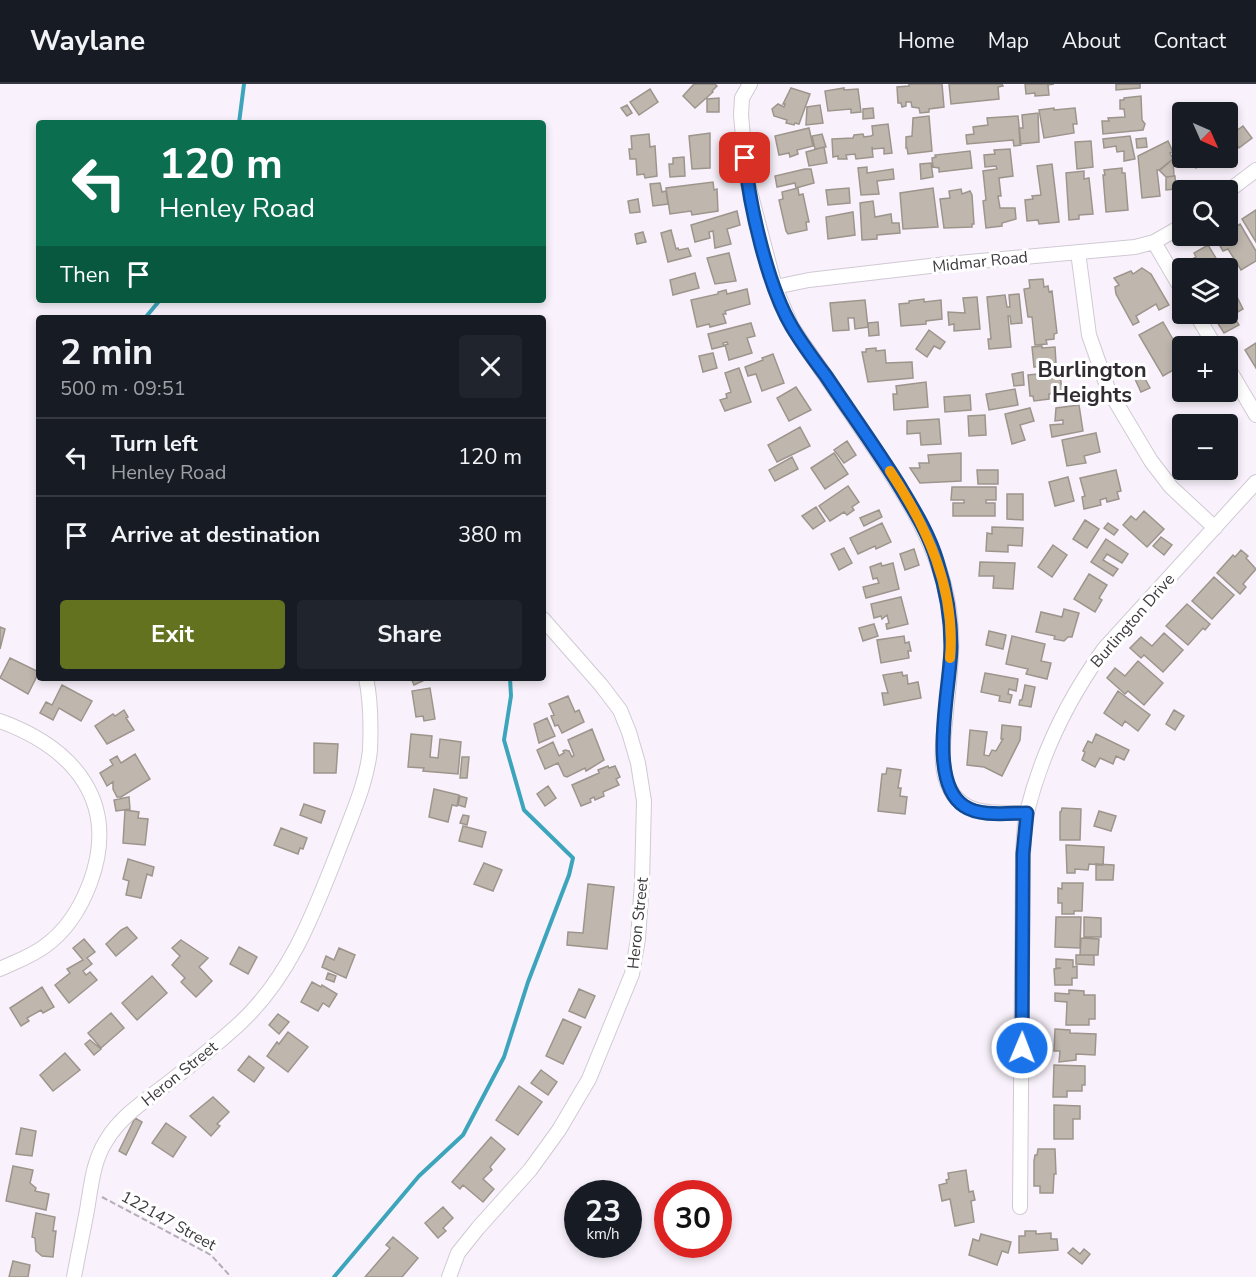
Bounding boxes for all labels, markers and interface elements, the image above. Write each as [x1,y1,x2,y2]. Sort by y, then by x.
text: Waylane [30,22,145,60]
text: Home [898,27,955,55]
text: Map [988,27,1029,55]
text: About [1062,27,1120,55]
text: Contact [1153,27,1226,55]
north arrow [1172,102,1238,168]
map controls [1172,102,1238,480]
pin [719,132,770,183]
text: 120 m [159,136,283,193]
icon: arrive [728,141,761,174]
icon: left [60,144,138,222]
button: search [1172,180,1238,246]
text: Henley Road [159,190,315,227]
street label: Midmar Road [931,246,1029,278]
icon: arrive [122,258,155,291]
button: layers [1172,258,1238,324]
text: Then [60,260,110,290]
text: 2 min [60,328,153,377]
button: close [459,335,522,398]
button: + [1172,336,1238,402]
district label: Burlington Heights [1037,355,1147,410]
text: 500 m · 09:51 [60,375,186,402]
button: − [1172,414,1238,480]
text: Turn left [111,429,198,459]
icon: left [60,441,93,474]
text: 120 m [458,442,522,472]
text: Henley Road [111,459,227,486]
icon: arrive [60,519,93,552]
text: Arrive at destination [111,520,320,550]
text: 380 m [458,520,522,550]
street label: Burlington Drive [1086,569,1180,672]
button: Exit [60,600,285,669]
button: Share [297,600,522,669]
street label: Heron Street [622,876,654,970]
position arrow [990,1016,1054,1080]
street label: Heron Street [137,1036,223,1111]
speed limit sign: 30 [654,1180,732,1258]
street label: 122147 Street [117,1186,220,1256]
text: 23 [585,1191,621,1232]
text: km/h [586,1224,620,1244]

